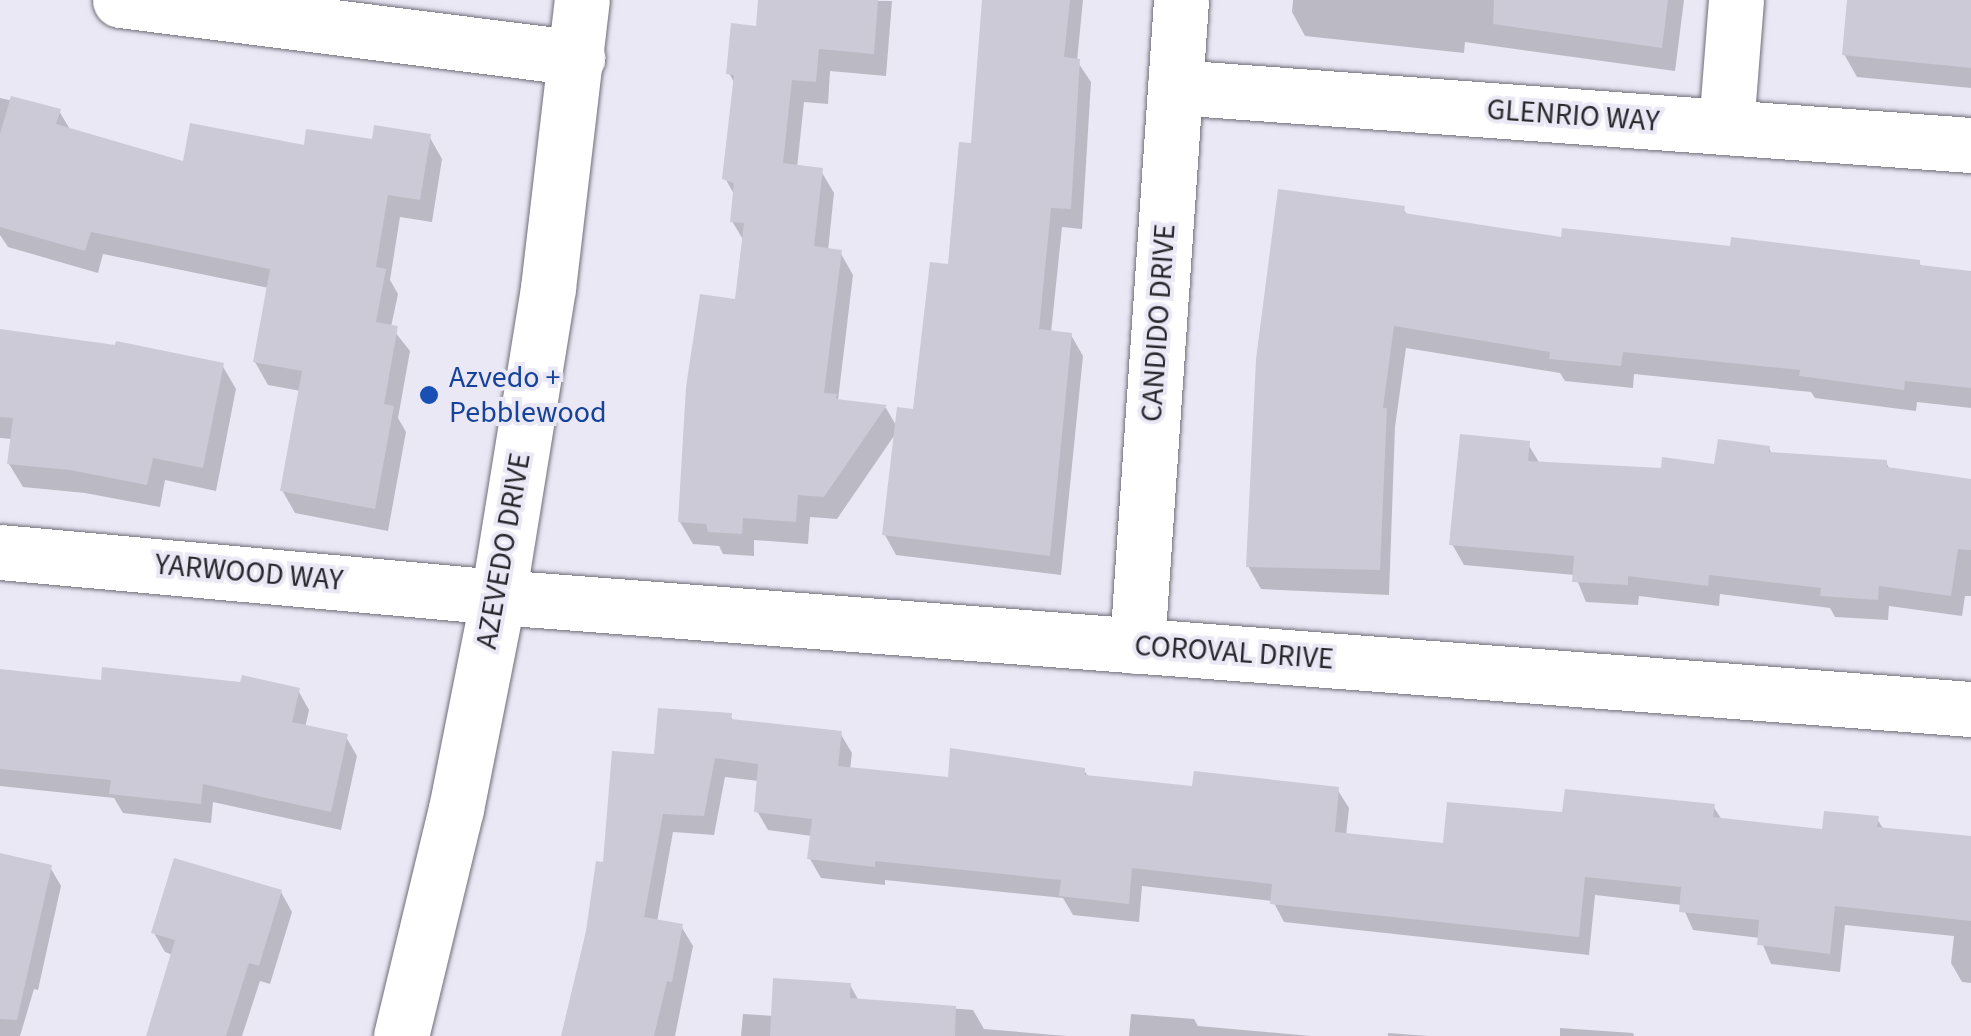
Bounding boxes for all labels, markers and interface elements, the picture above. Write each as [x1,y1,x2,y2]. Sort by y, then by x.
street label: GLENRIO WAY [1485,92,1661,140]
street label: CANDIDO DRIVE [1134,223,1184,423]
place label: Azvedo + Pebblewood [449,360,607,430]
marker: Azvedo + Pebblewood [418,384,440,406]
street label: AZEVEDO DRIVE [469,450,539,652]
street label: YARWOOD WAY [153,547,345,599]
street label: COROVAL DRIVE [1133,628,1335,678]

